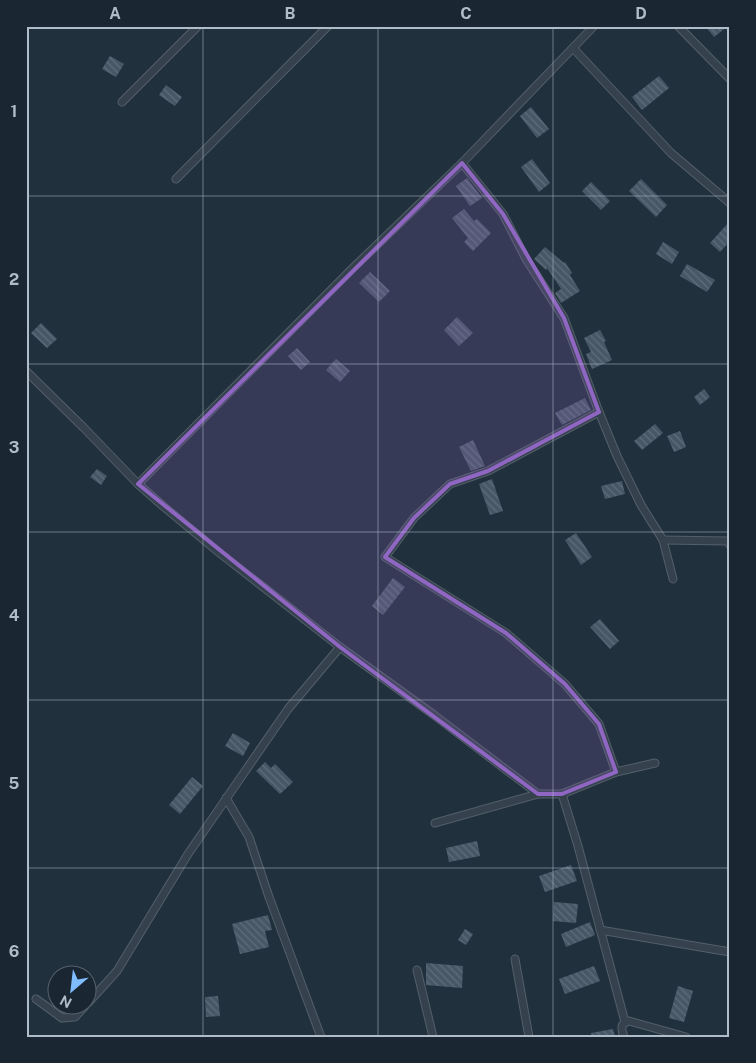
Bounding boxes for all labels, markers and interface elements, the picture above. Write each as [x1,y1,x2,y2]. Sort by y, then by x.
text: A [109,4,121,23]
text: B [285,4,296,23]
text: C [460,4,472,23]
text: D [635,4,647,23]
text: 1 [11,102,17,121]
text: 2 [9,270,19,289]
text: 3 [9,438,19,457]
text: 4 [9,606,20,625]
text: 5 [9,774,20,793]
text: 6 [9,942,19,961]
north arrow [48,966,98,1016]
text: N [57,992,74,1011]

